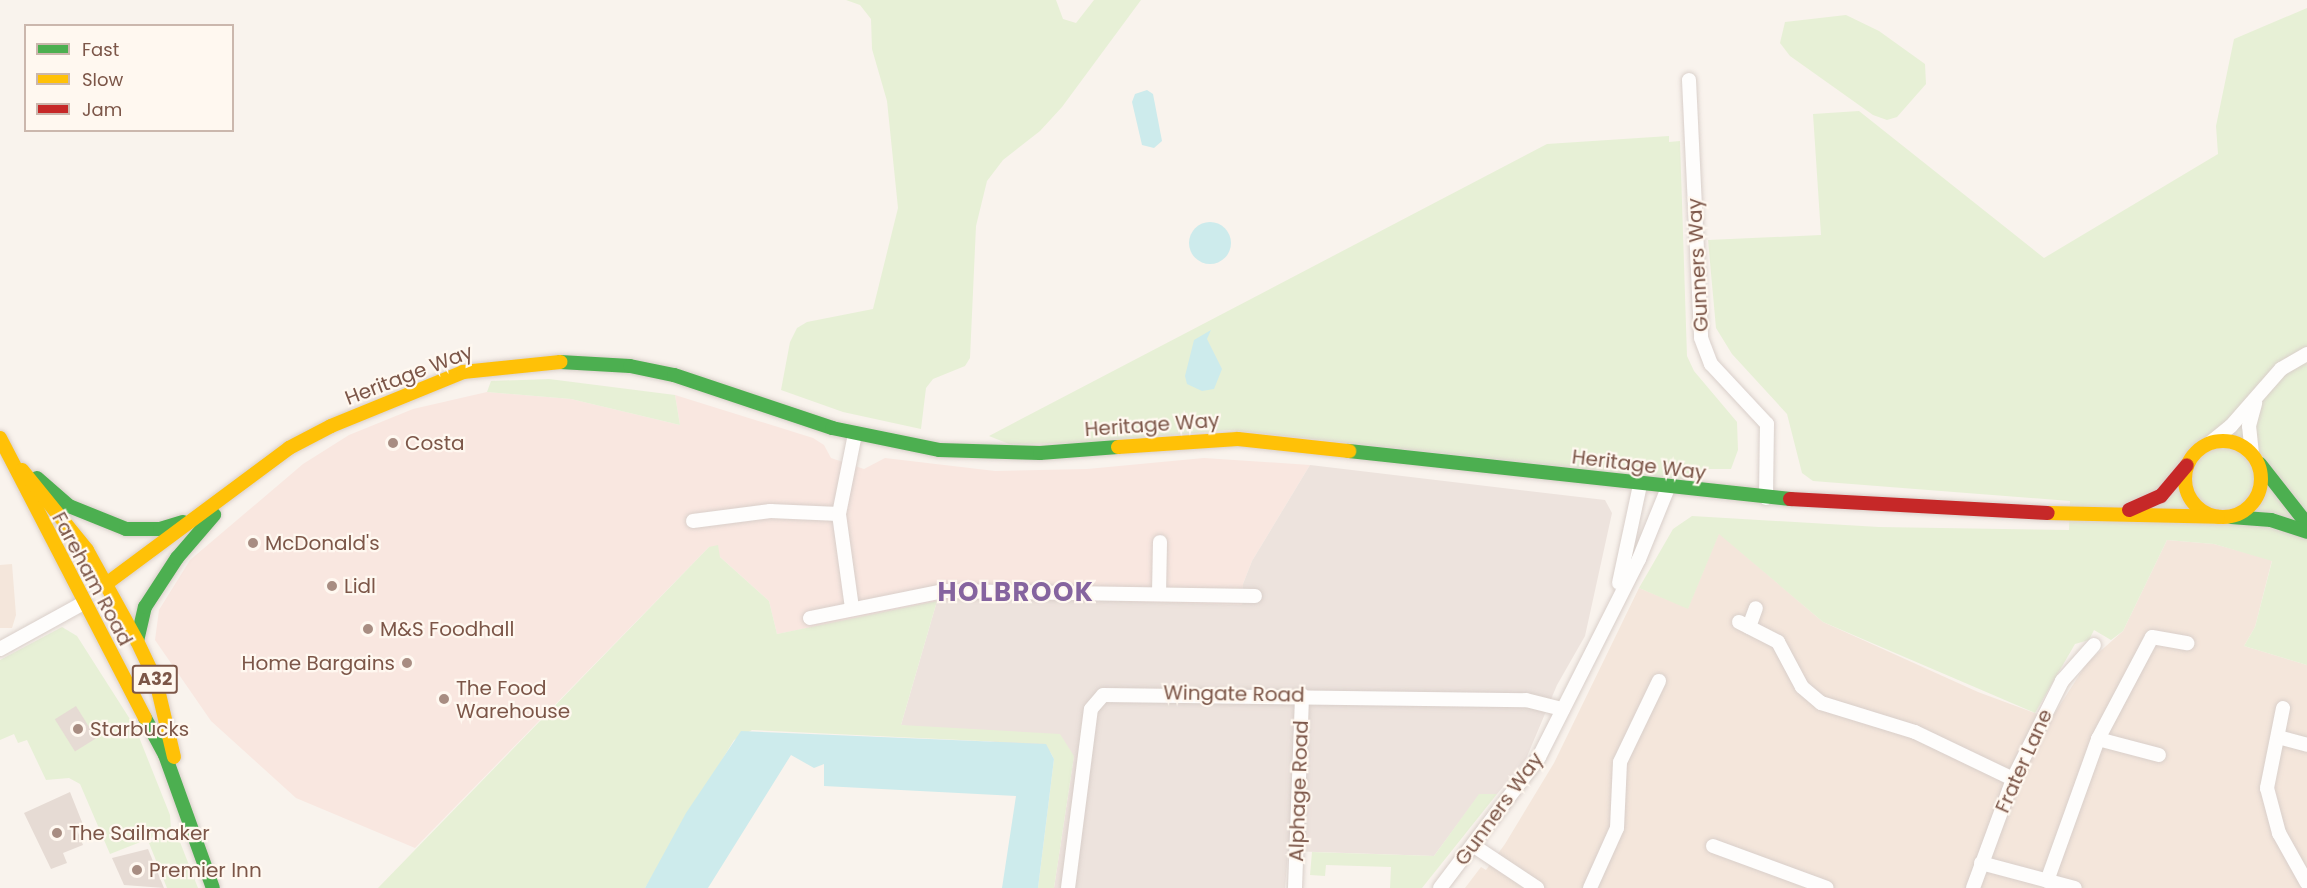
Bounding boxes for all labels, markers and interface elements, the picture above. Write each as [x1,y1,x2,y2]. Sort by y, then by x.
legend [24,24,234,132]
text: Fast [82,37,119,62]
text: Slow [82,67,123,92]
text: Jam [82,97,122,122]
street label: Gunners Way [1683,198,1713,332]
street label: Heritage Way [342,340,476,410]
street label: Heritage Way [1084,408,1220,442]
place label: Costa [405,431,464,455]
marker: Costa [386,436,400,450]
street label: Heritage Way [1571,445,1707,485]
street label: Fareham Road [47,508,137,650]
place label: McDonald's [265,531,380,555]
marker: McDonald's [246,536,260,550]
place label: Lidl [344,574,376,598]
district label: HOLBROOK [938,577,1094,609]
marker: Lidl [325,579,339,593]
place label: M&S Foodhall [380,617,514,641]
marker: M&S Foodhall [361,622,375,636]
place label: Home Bargains [242,651,395,675]
marker: Home Bargains [400,656,414,670]
road number: A32 [131,664,179,694]
place label: The Food Warehouse [456,676,570,723]
street label: Wingate Road [1163,681,1305,707]
marker: The Food Warehouse [437,692,451,706]
street label: Frater Lane [1990,705,2058,817]
place label: Starbucks [90,717,189,741]
street label: Alphage Road [1285,720,1313,862]
marker: Starbucks [71,722,85,736]
street label: Gunners Way [1450,748,1548,870]
place label: The Sailmaker [69,821,210,845]
marker: The Sailmaker [50,826,64,840]
place label: Premier Inn [149,858,262,882]
marker: Premier Inn [130,863,144,877]

